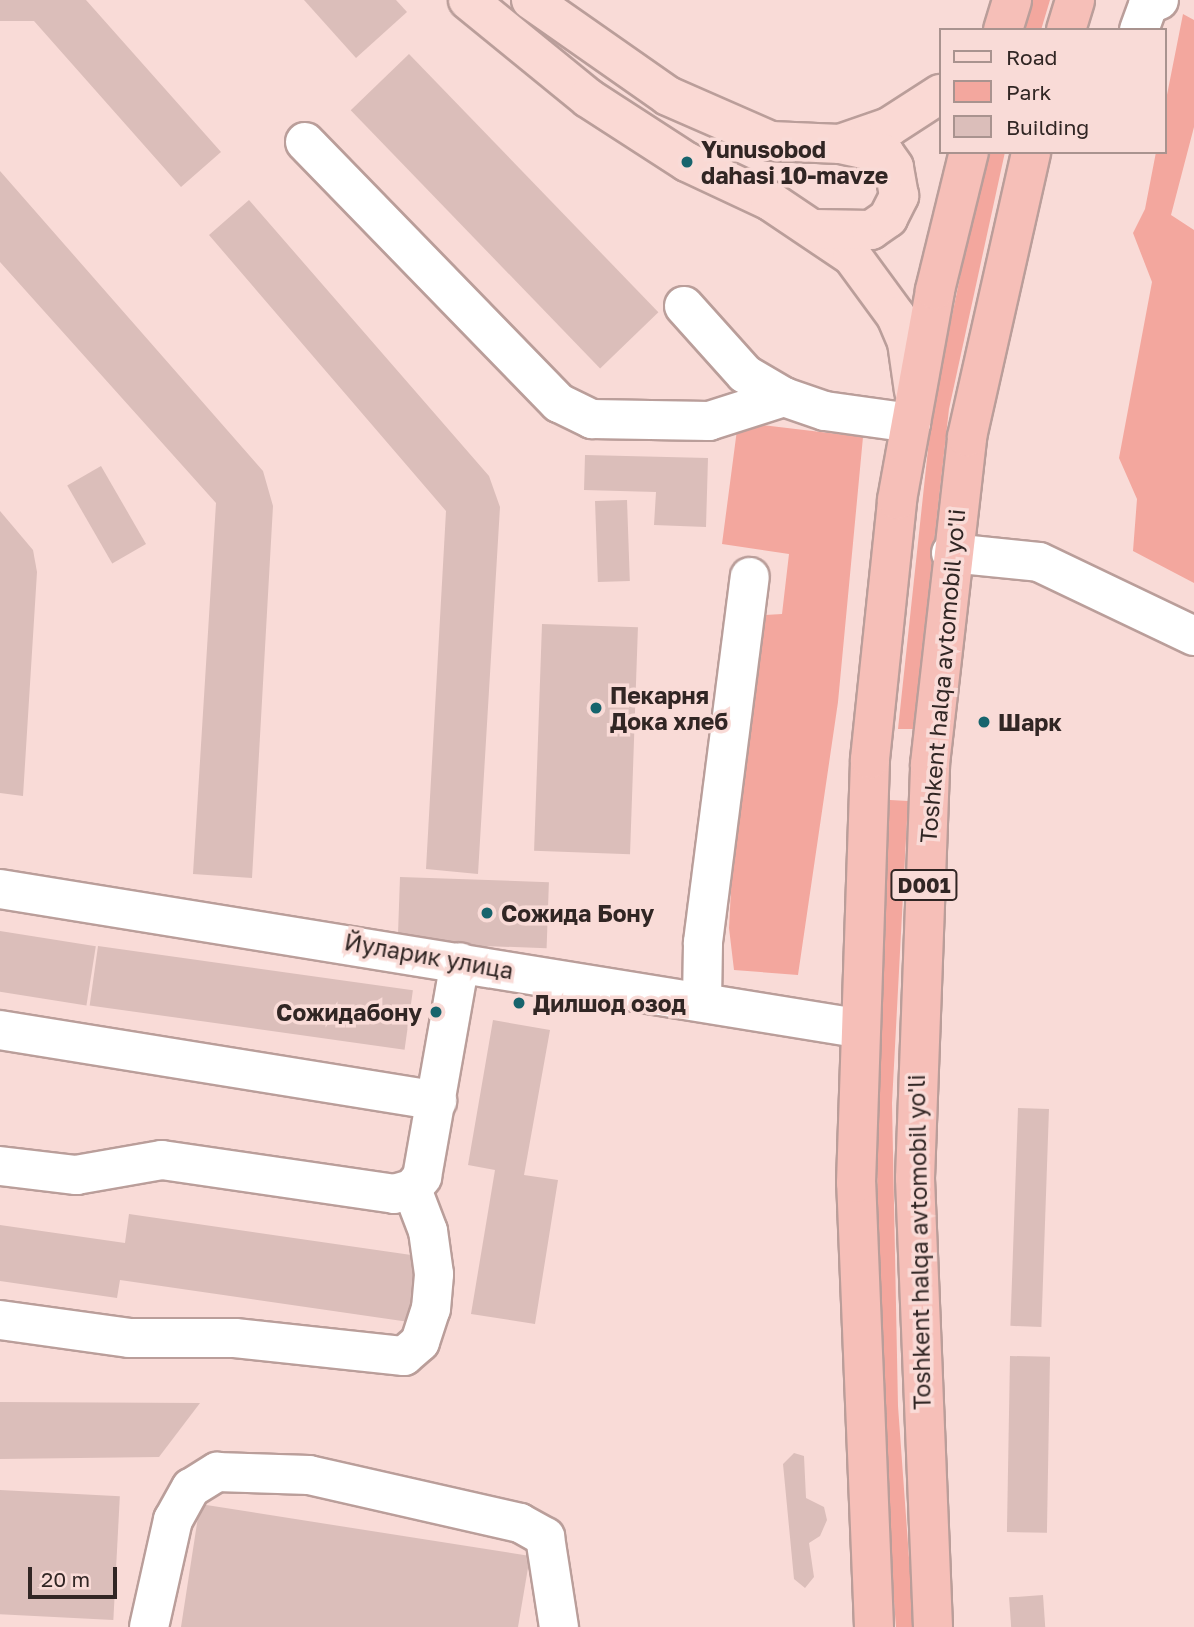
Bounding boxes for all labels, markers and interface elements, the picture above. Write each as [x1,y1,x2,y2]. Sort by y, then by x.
legend [939,28,1166,154]
text: Road [1006,44,1057,70]
text: Park [1006,79,1051,105]
text: Building [1006,114,1089,140]
place label: Yunusobod dahasi 10-mavze [701,135,888,189]
marker: Yunusobod dahasi 10-mavze [679,154,695,170]
street label: Toshkent halqa avtomobil yo'li [914,508,970,844]
place label: Пекарня Дока хлеб [610,681,728,735]
marker: Пекарня Дока хлеб [588,700,604,716]
place label: Шарк [998,708,1062,736]
marker: Шарк [976,714,992,730]
road number: D001 [889,868,959,903]
place label: Сожида Бону [501,899,654,927]
marker: Сожида Бону [479,905,495,921]
street label: Йуларик улица [342,928,516,984]
place label: Дилшод озод [533,989,686,1017]
marker: Дилшод озод [511,995,527,1011]
place label: Сожидабону [276,998,422,1026]
marker: Сожидабону [428,1004,444,1020]
street label: Toshkent halqa avtomobil yo'li [902,1074,936,1410]
scale bar [32,1554,121,1598]
text: 20 m [41,1566,90,1592]

